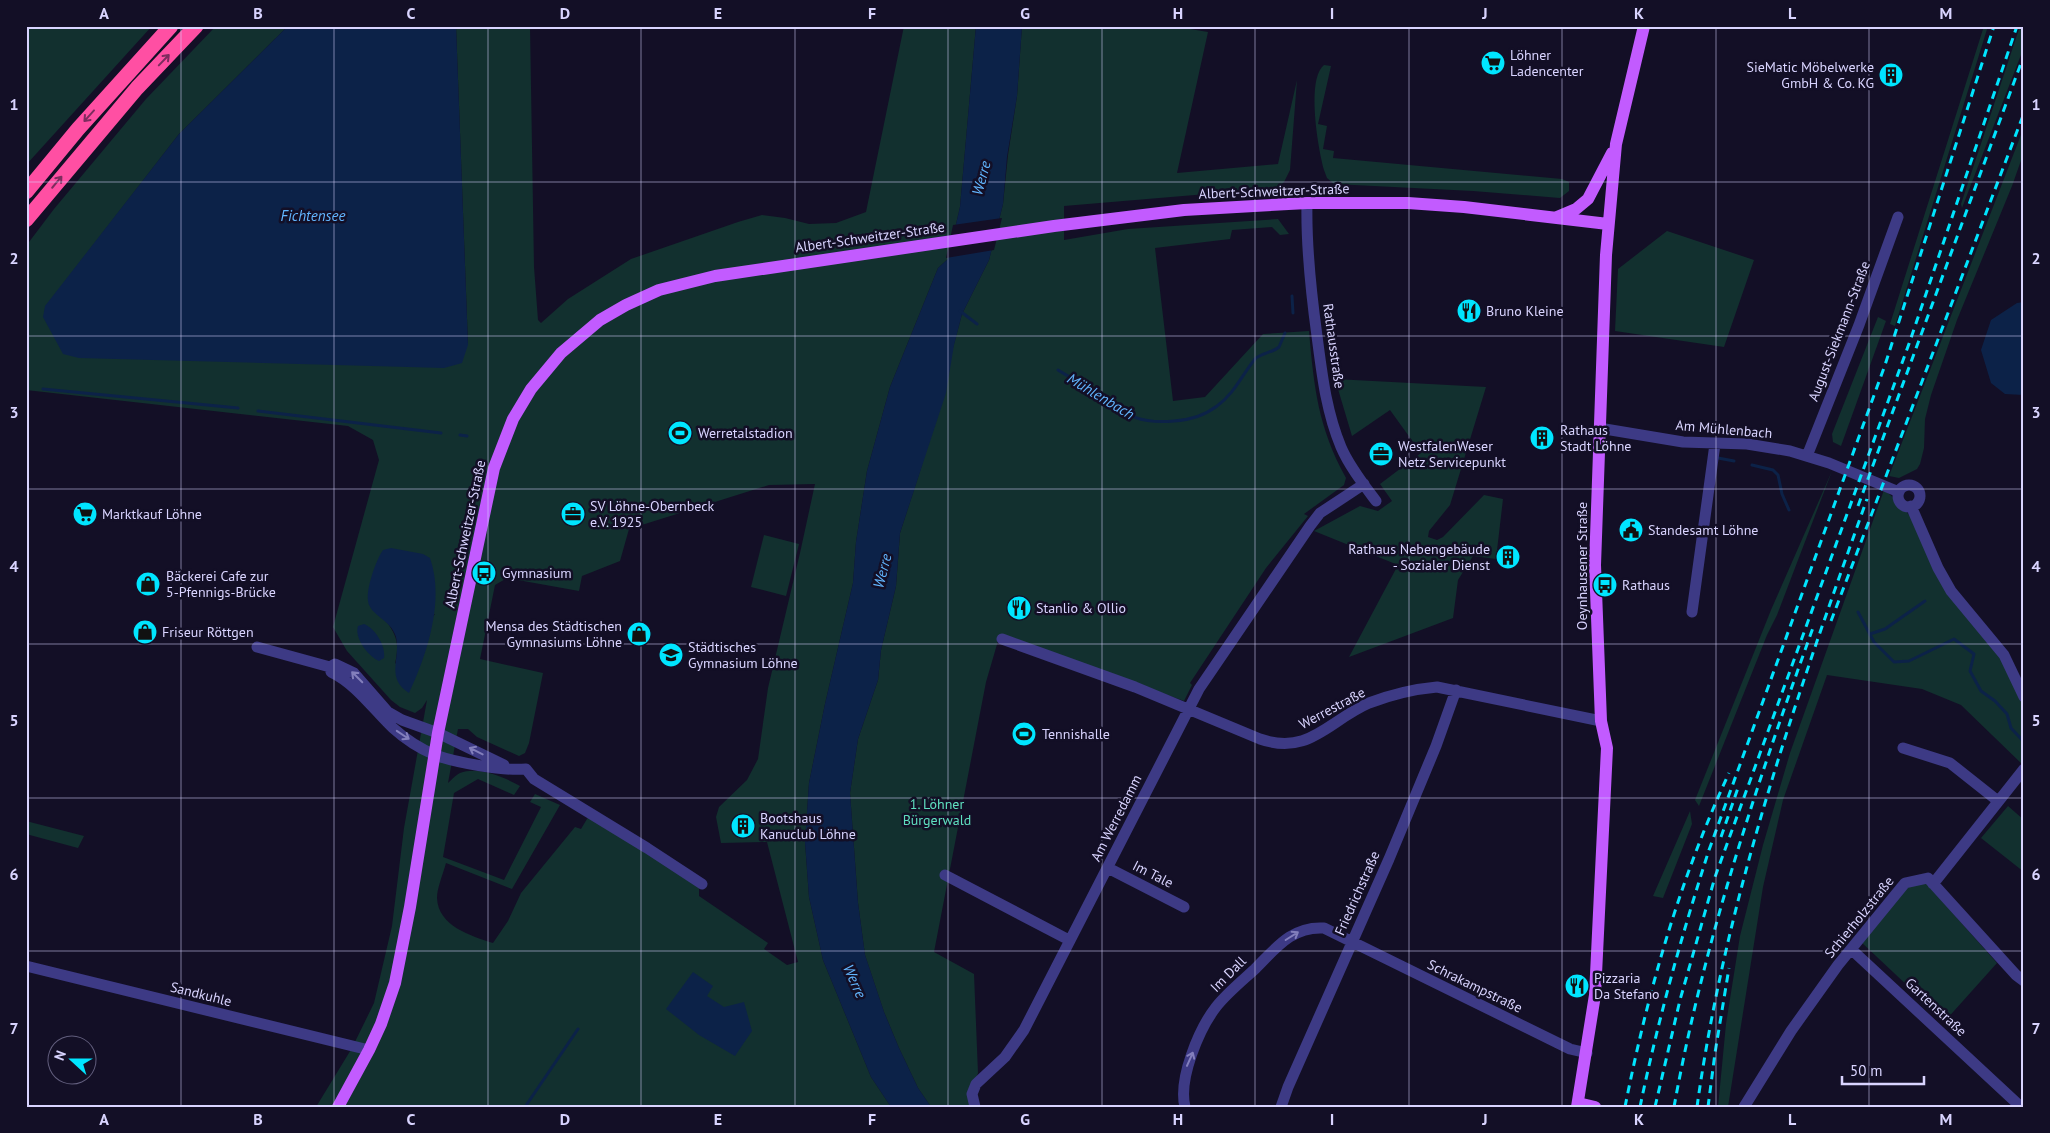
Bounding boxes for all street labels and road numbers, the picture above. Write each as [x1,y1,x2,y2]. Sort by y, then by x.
street label: Albert-Schweitzer-Straße [1198,179,1350,203]
street label: Albert-Schweitzer-Straße [794,218,946,256]
street label: August-Siekmann-Straße [1804,258,1874,404]
street label: Rathausstraße [1319,302,1349,390]
street label: Am Mühlenbach [1675,416,1773,442]
street label: Albert-Schweitzer-Straße [441,458,489,610]
street label: Oeynhausener Straße [1573,502,1591,630]
street label: Werrestraße [1296,683,1368,733]
street label: Am Werredamm [1086,772,1146,864]
street label: Friedrichstraße [1330,848,1384,938]
street label: Im Tale [1130,856,1176,892]
street label: Schierholzstraße [1820,872,1898,962]
street label: Im Dall [1206,952,1250,996]
street label: Schrakampstraße [1425,955,1525,1017]
street label: Gartenstraße [1901,974,1971,1040]
street label: Sandkuhle [168,978,234,1010]

